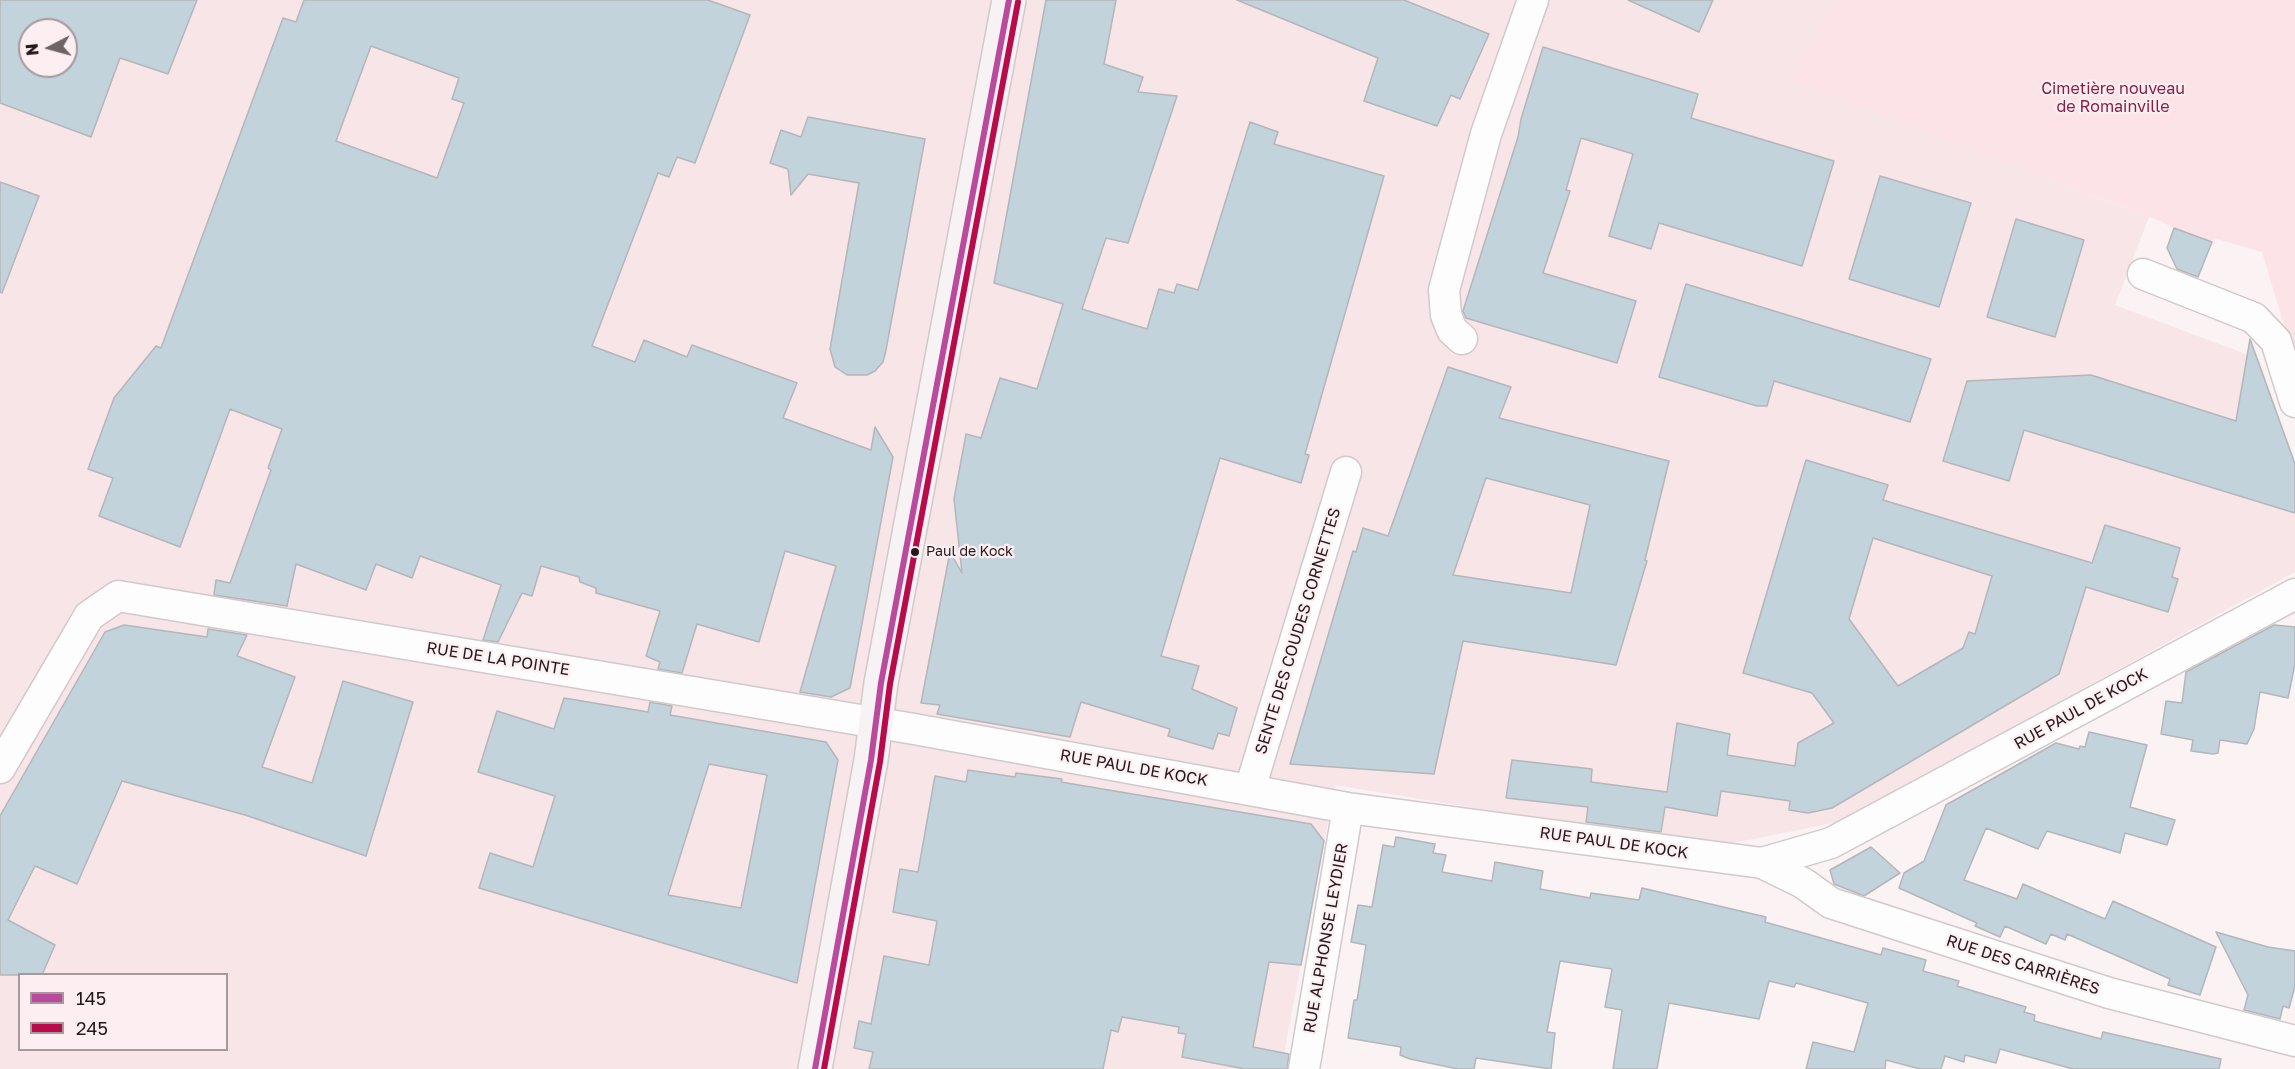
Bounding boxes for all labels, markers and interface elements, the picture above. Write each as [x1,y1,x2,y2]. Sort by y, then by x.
north arrow [18,18,78,78]
text: N [22,43,43,57]
park label: Cimetière nouveau de Romainville [2041,79,2185,117]
street label: SENTE DES COUDES CORNETTES [1251,505,1345,757]
place label: Paul de Kock [926,544,1013,560]
marker: Paul de Kock [909,546,921,558]
street label: RUE DE LA POINTE [425,638,571,680]
street label: RUE PAUL DE KOCK [2011,664,2151,754]
street label: RUE PAUL DE KOCK [1059,746,1209,790]
street label: RUE PAUL DE KOCK [1538,823,1690,863]
street label: RUE ALPHONSE LEYDIER [1300,841,1352,1035]
street label: RUE DES CARRIÈRES [1944,931,2102,999]
legend [18,973,228,1051]
text: 145 [76,987,106,1009]
text: 245 [76,1017,108,1039]

